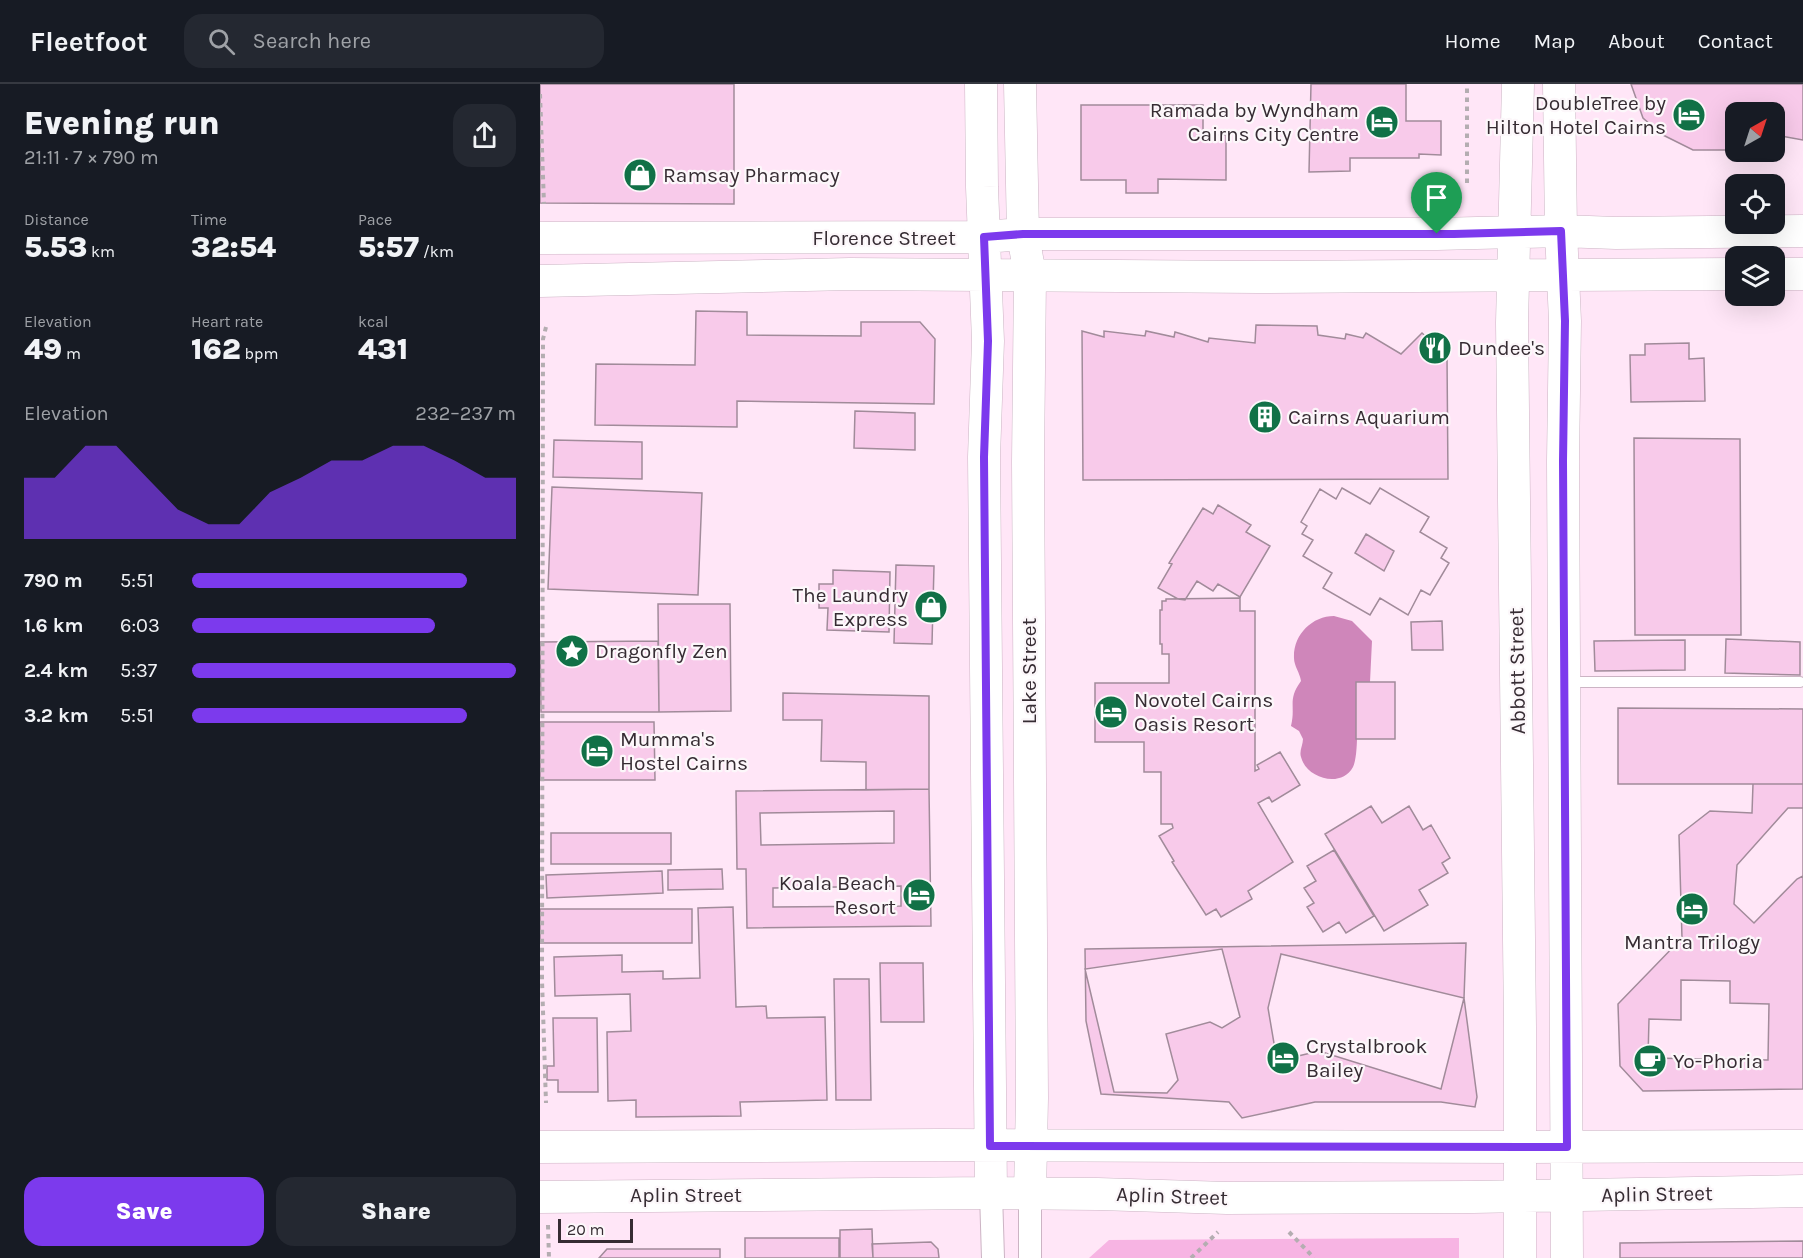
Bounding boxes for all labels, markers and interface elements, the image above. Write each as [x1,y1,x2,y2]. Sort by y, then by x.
search box [184,14,604,68]
text: Fleetfoot [30,25,148,58]
icon: search [205,25,238,58]
text: Search here [253,28,371,54]
text: Home [1445,29,1501,53]
text: Map [1534,29,1575,53]
text: About [1608,29,1665,53]
text: Contact [1698,29,1773,53]
place label: DoubleTree by Hilton Hotel Cairns [1486,91,1666,139]
hotel icon: DoubleTree by Hilton Hotel Cairns [1671,97,1707,133]
place label: Ramada by Wyndham Cairns City Centre [1150,98,1359,146]
north arrow [1725,102,1785,162]
map controls [1725,102,1785,306]
text: Evening run [24,104,220,142]
button: share [453,104,516,167]
hotel icon: Ramada by Wyndham Cairns City Centre [1364,104,1400,140]
text: 21:11 · 7 × 790 m [24,146,159,169]
shop icon: Ramsay Pharmacy [622,157,658,193]
place label: Ramsay Pharmacy [663,163,840,187]
pin [1411,172,1462,234]
button: locate [1725,174,1785,234]
icon: arrive [1420,181,1453,214]
text: Distance [24,210,89,229]
text: Time [191,210,227,229]
text: Pace [358,210,392,229]
street label: Florence Street [812,226,956,250]
text: 5.53 [24,229,87,265]
text: 32:54 [191,229,276,265]
text: 5:57 [358,229,419,265]
text: km [87,242,115,261]
text: /km [419,242,454,261]
button: layers [1725,246,1785,306]
text: Elevation [24,312,92,331]
text: Heart rate [191,312,263,331]
text: kcal [358,312,389,331]
restaurant icon: Dundee's [1417,330,1453,366]
text: 49 [24,331,62,367]
text: 162 [191,331,241,367]
text: 431 [358,331,408,367]
place label: Dundee's [1458,336,1545,360]
text: m [62,344,81,363]
text: bpm [241,344,278,363]
building icon: Cairns Aquarium [1247,399,1283,435]
text: Elevation [24,402,109,425]
text: 232–237 m [415,402,516,425]
place label: Cairns Aquarium [1288,405,1450,429]
text: 790 m [24,569,83,592]
text: 5:51 [120,569,154,592]
place label: The Laundry Express [792,583,908,631]
shop icon: The Laundry Express [913,589,949,625]
street label: Abbott Street [1504,607,1530,735]
text: 1.6 km [24,614,83,637]
text: 6:03 [120,614,160,637]
street label: Lake Street [1017,618,1041,724]
place icon: Dragonfly Zen [554,633,590,669]
place label: Dragonfly Zen [595,639,728,663]
text: 2.4 km [24,659,88,682]
text: 5:37 [120,659,157,682]
place label: Novotel Cairns Oasis Resort [1134,688,1273,736]
hotel icon: Novotel Cairns Oasis Resort [1093,694,1129,730]
text: 3.2 km [24,704,89,727]
text: 5:51 [120,704,154,727]
place label: Mumma's Hostel Cairns [620,727,748,775]
hotel icon: Mumma's Hostel Cairns [579,733,615,769]
place label: Koala Beach Resort [779,871,896,919]
hotel icon: Koala Beach Resort [901,877,937,913]
hotel icon: Mantra Trilogy [1674,891,1710,927]
place label: Mantra Trilogy [1624,930,1760,954]
place label: Crystalbrook Bailey [1306,1034,1428,1082]
hotel icon: Crystalbrook Bailey [1265,1040,1301,1076]
cafe icon: Yo-Phoria [1632,1043,1668,1079]
place label: Yo-Phoria [1673,1049,1763,1073]
button: Save [24,1177,264,1246]
button: Share [276,1177,516,1246]
street label: Aplin Street [1601,1181,1713,1207]
street label: Aplin Street [1116,1182,1228,1210]
street label: Aplin Street [630,1183,742,1207]
scale bar [558,1216,633,1244]
text: 20 m [567,1220,605,1239]

